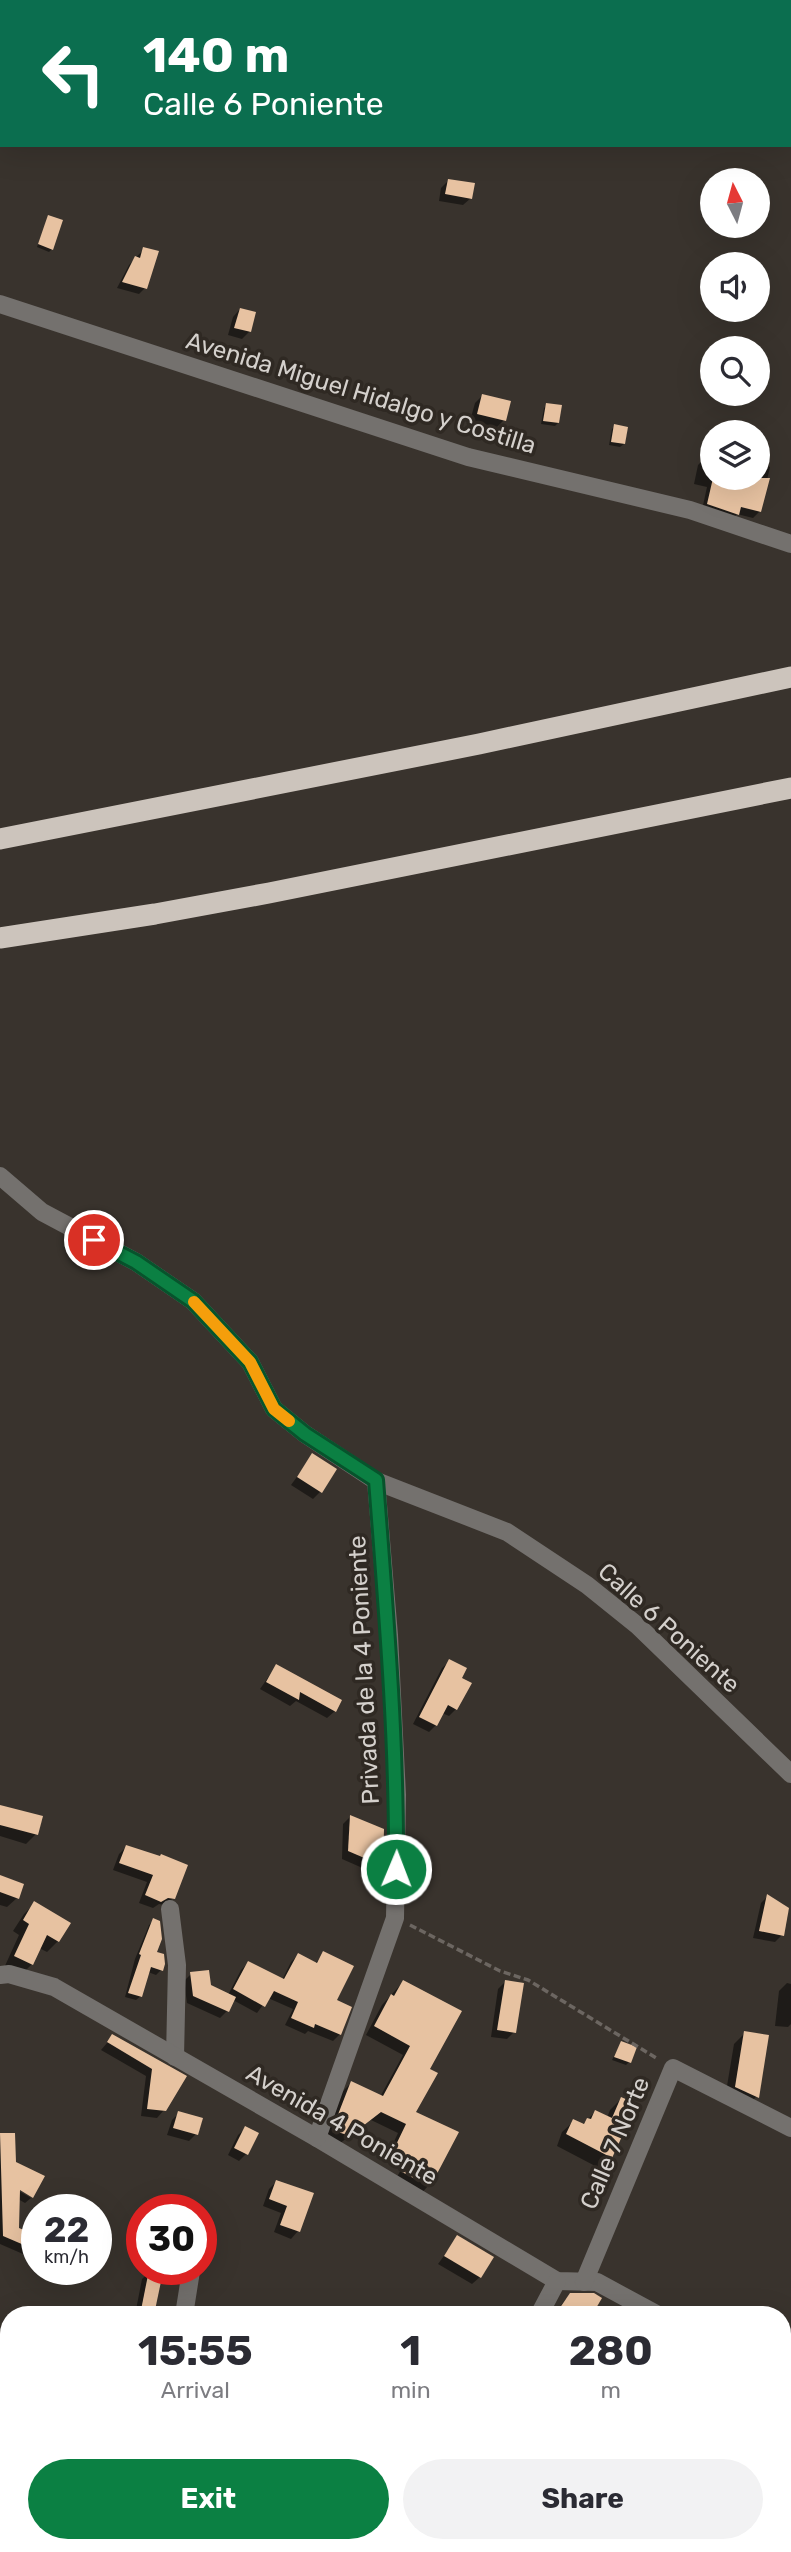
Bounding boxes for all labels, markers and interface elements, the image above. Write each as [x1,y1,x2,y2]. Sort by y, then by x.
text: 140 m [143,26,289,84]
icon: left [28,28,119,119]
text: Calle 6 Poniente [143,85,384,123]
north arrow [700,168,770,238]
map controls [700,168,770,490]
button: sound [700,252,770,322]
street label: Avenida Miguel Hidalgo y Costilla [183,326,539,460]
button: search [700,336,770,406]
button: layers [700,420,770,490]
pin [64,1210,124,1270]
icon: arrive [75,1221,113,1259]
street label: Privada de la 4 Poniente [343,1535,385,1805]
street label: Calle 6 Poniente [593,1557,745,1699]
position arrow [359,1832,433,1906]
street label: Avenida 4 Poniente [241,2059,443,2191]
street label: Calle 7 Norte [575,2073,655,2213]
speed limit sign: 30 [126,2194,217,2285]
text: 22 [44,2209,89,2251]
text: km/h [44,2246,89,2268]
text: 15:55 [138,2326,253,2376]
text: 1 [400,2326,421,2376]
text: 280 [569,2326,653,2376]
text: Arrival [161,2376,230,2404]
text: min [391,2376,431,2404]
text: m [601,2376,621,2404]
button: Exit [28,2459,389,2539]
button: Share [403,2459,763,2539]

